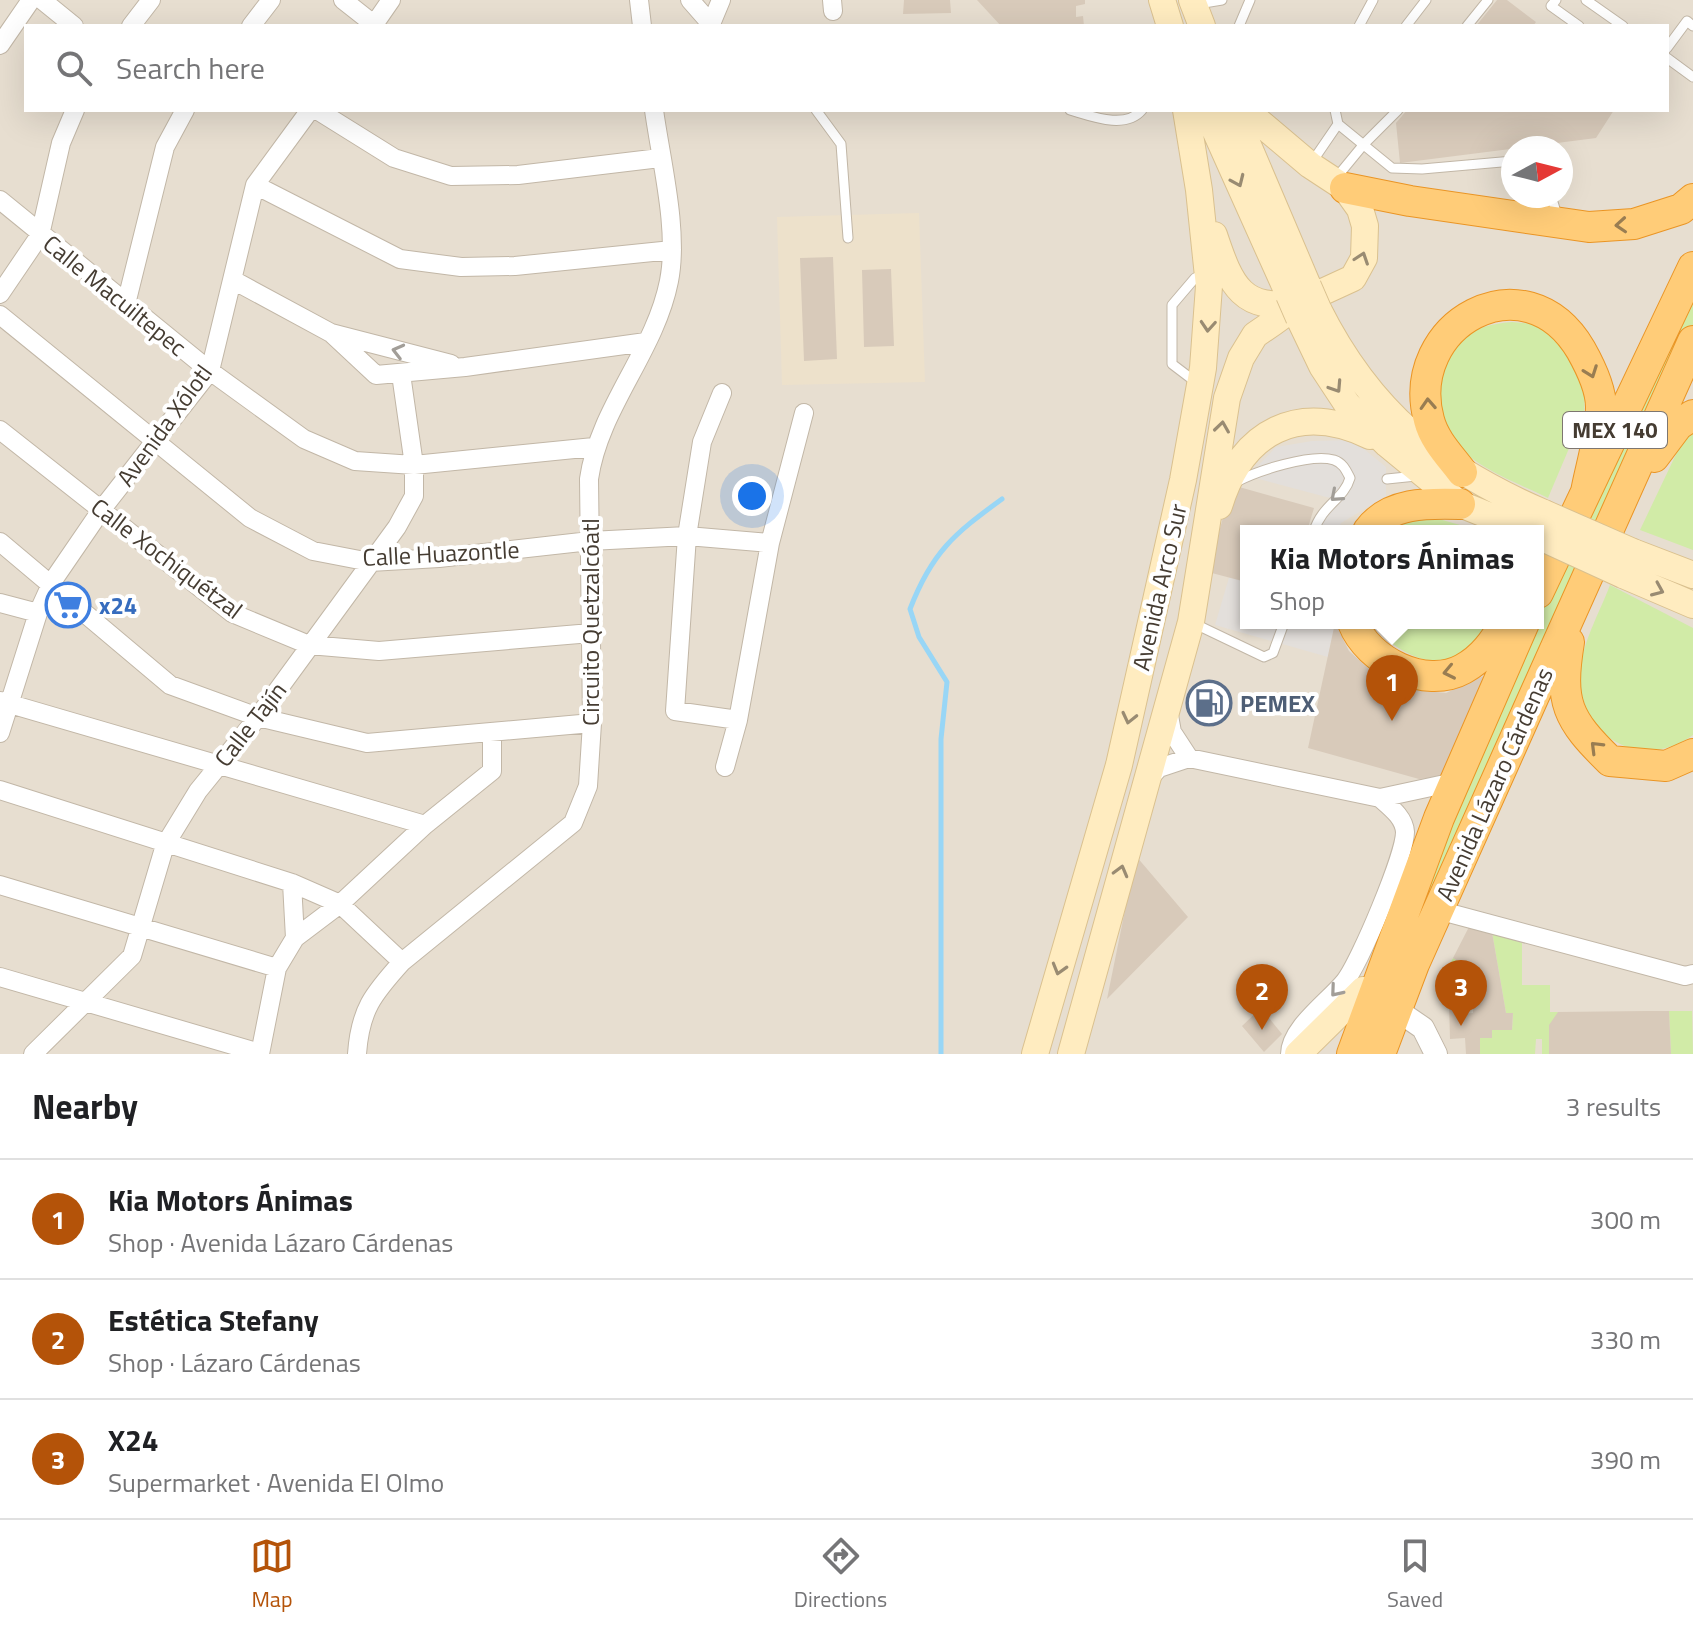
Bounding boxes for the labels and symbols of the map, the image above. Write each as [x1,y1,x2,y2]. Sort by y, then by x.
north arrow [1501,136,1573,208]
one-way arrow [1228,173,1244,187]
one-way arrow [1614,216,1627,233]
street label: Calle Macuiltepec [35,226,195,364]
one-way arrow [1352,252,1368,266]
one-way arrow [1200,320,1217,333]
one-way arrow [392,343,406,360]
street label: Avenida Xólotl [107,357,221,493]
one-way arrow [1581,364,1598,378]
one-way arrow [1326,378,1341,392]
one-way arrow [1420,397,1437,410]
road number: MEX 140 [1563,412,1667,448]
one-way arrow [1213,420,1230,434]
your location [732,476,772,516]
one-way arrow [1331,487,1346,501]
street label: Calle Xochiquétzal [83,489,251,627]
street label: Avenida Arco Sur [1122,500,1196,674]
street label: Circuito Quetzalcóatl [572,518,608,726]
street label: Calle Huazontle [362,531,520,575]
one-way arrow [1650,580,1664,597]
supermarket icon: x24 [44,581,92,629]
place label: x24 [99,587,137,623]
pin: 1 [1366,655,1418,721]
street label: Avenida Lázaro Cárdenas [1426,662,1562,906]
one-way arrow [1443,663,1457,680]
street label: Calle Tajín [205,674,295,774]
fuel station icon: PEMEX [1185,679,1233,727]
place label: PEMEX [1240,685,1315,721]
one-way arrow [1122,711,1139,725]
one-way arrow [1591,742,1605,756]
one-way arrow [1112,864,1129,878]
pin: 3 [1435,960,1487,1026]
one-way arrow [1052,961,1069,975]
pin: 2 [1236,964,1288,1030]
one-way arrow [1331,982,1346,996]

